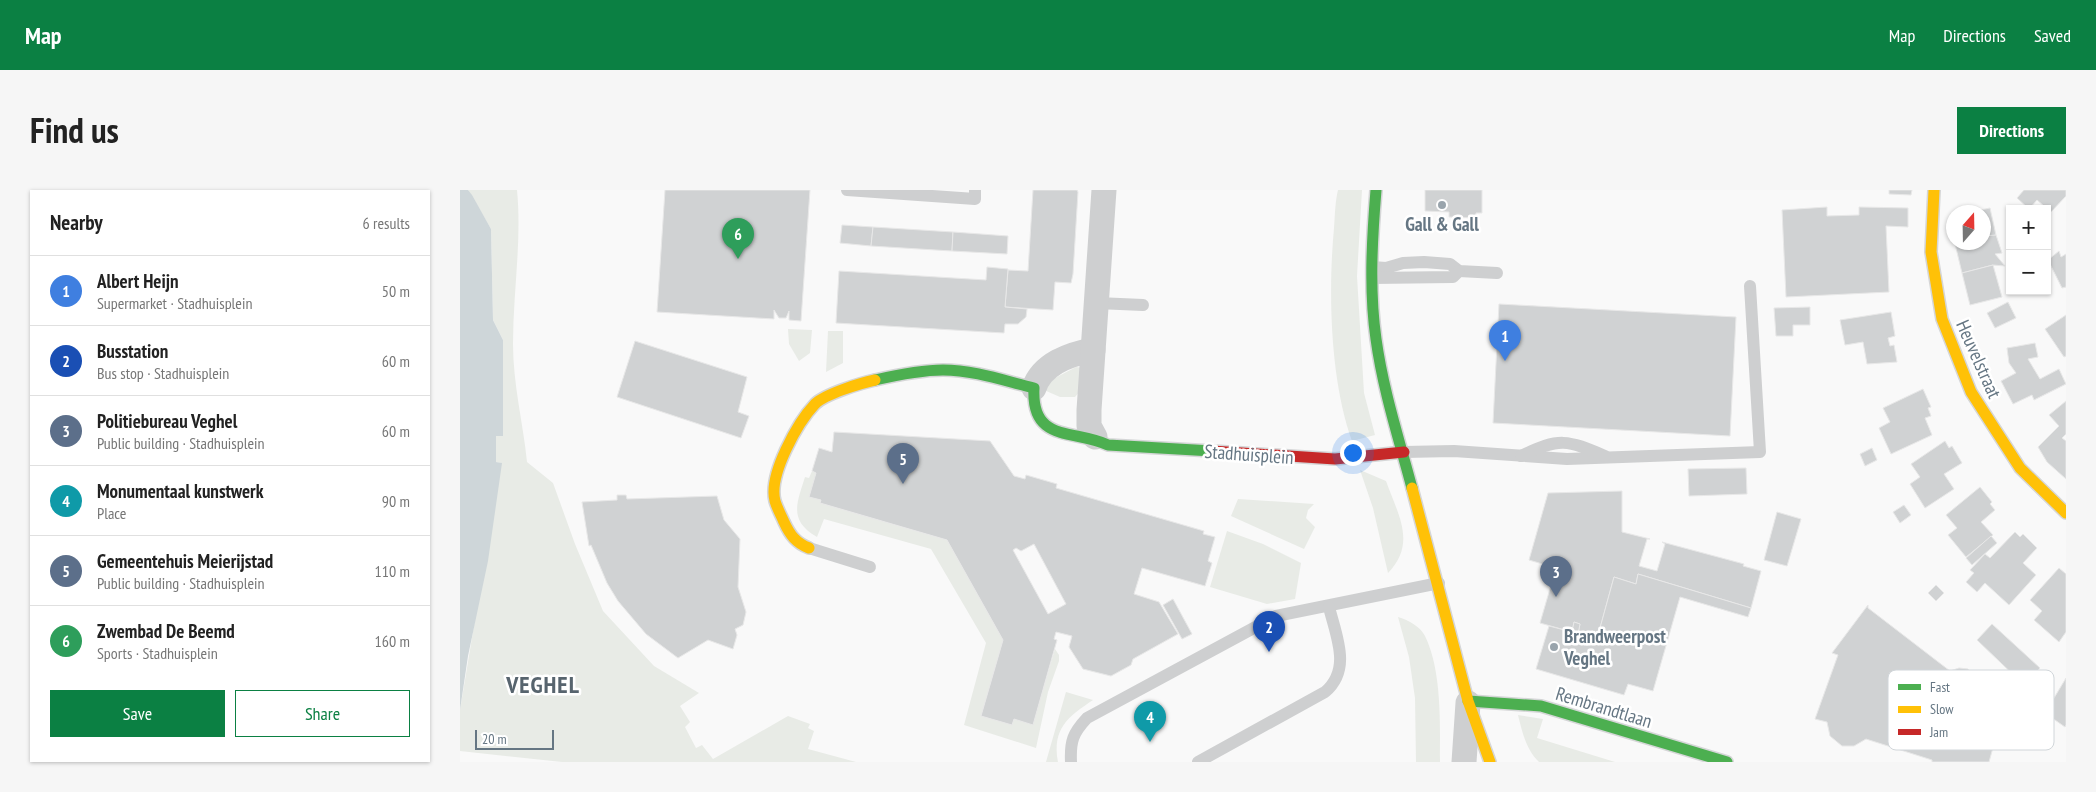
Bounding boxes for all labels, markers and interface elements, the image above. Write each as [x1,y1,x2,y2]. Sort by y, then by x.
text: Map [25,20,62,51]
text: Map [1889,24,1915,47]
text: Directions [1943,24,2006,47]
text: Saved [2034,24,2071,47]
text: Find us [30,107,119,153]
button: Directions [1957,107,2066,154]
marker: Gall & Gall [1436,199,1448,211]
north arrow [1946,205,1991,250]
map controls [2006,205,2051,295]
button: + [2006,205,2051,250]
text: Nearby [50,209,103,236]
place label: Gall & Gall [1405,212,1479,236]
text: 6 results [363,213,410,233]
pin: 6 [722,218,754,259]
button: − [2006,250,2051,295]
text: Albert Heijn [97,269,179,293]
text: 1 [62,281,70,301]
text: 50 m [382,281,410,301]
text: Supermarket · Stadhuisplein [97,293,252,313]
street label: Heuvelstraat [1951,316,2007,403]
pin: 1 [1489,320,1521,361]
text: Busstation [97,339,168,363]
text: 2 [62,351,70,371]
text: 60 m [382,351,410,371]
text: Bus stop · Stadhuisplein [97,363,229,383]
text: Politiebureau Veghel [97,409,237,433]
text: 3 [62,421,70,441]
text: 60 m [382,421,410,441]
text: Public building · Stadhuisplein [97,433,265,453]
street label: Stadhuisplein [1204,439,1294,469]
your location [1340,440,1366,466]
pin: 5 [887,443,919,484]
text: Monumentaal kunstwerk [97,479,264,503]
text: 4 [62,491,70,511]
text: 90 m [382,491,410,511]
text: Place [97,503,126,523]
text: Gemeentehuis Meierijstad [97,549,273,573]
pin: 3 [1540,556,1572,597]
text: 5 [62,561,70,581]
text: 110 m [375,561,410,581]
text: Public building · Stadhuisplein [97,573,265,593]
pin: 2 [1253,611,1285,652]
text: Zwembad De Beemd [97,619,235,643]
place label: Brandweerpost Veghel [1563,624,1666,670]
text: 6 [62,631,70,651]
text: 160 m [375,631,410,651]
marker: Brandweerpost Veghel [1548,641,1560,653]
text: Sports · Stadhuisplein [97,643,218,663]
district label: VEGHEL [505,669,580,700]
legend [1888,670,2054,750]
text: Fast [1930,678,1950,696]
street label: Rembrandtlaan [1553,681,1655,733]
button: Save [50,690,225,737]
button: Share [235,690,410,737]
text: Slow [1930,700,1954,718]
pin: 4 [1134,701,1166,742]
text: Jam [1929,723,1948,741]
scale bar [475,727,554,750]
text: 20 m [482,730,507,748]

